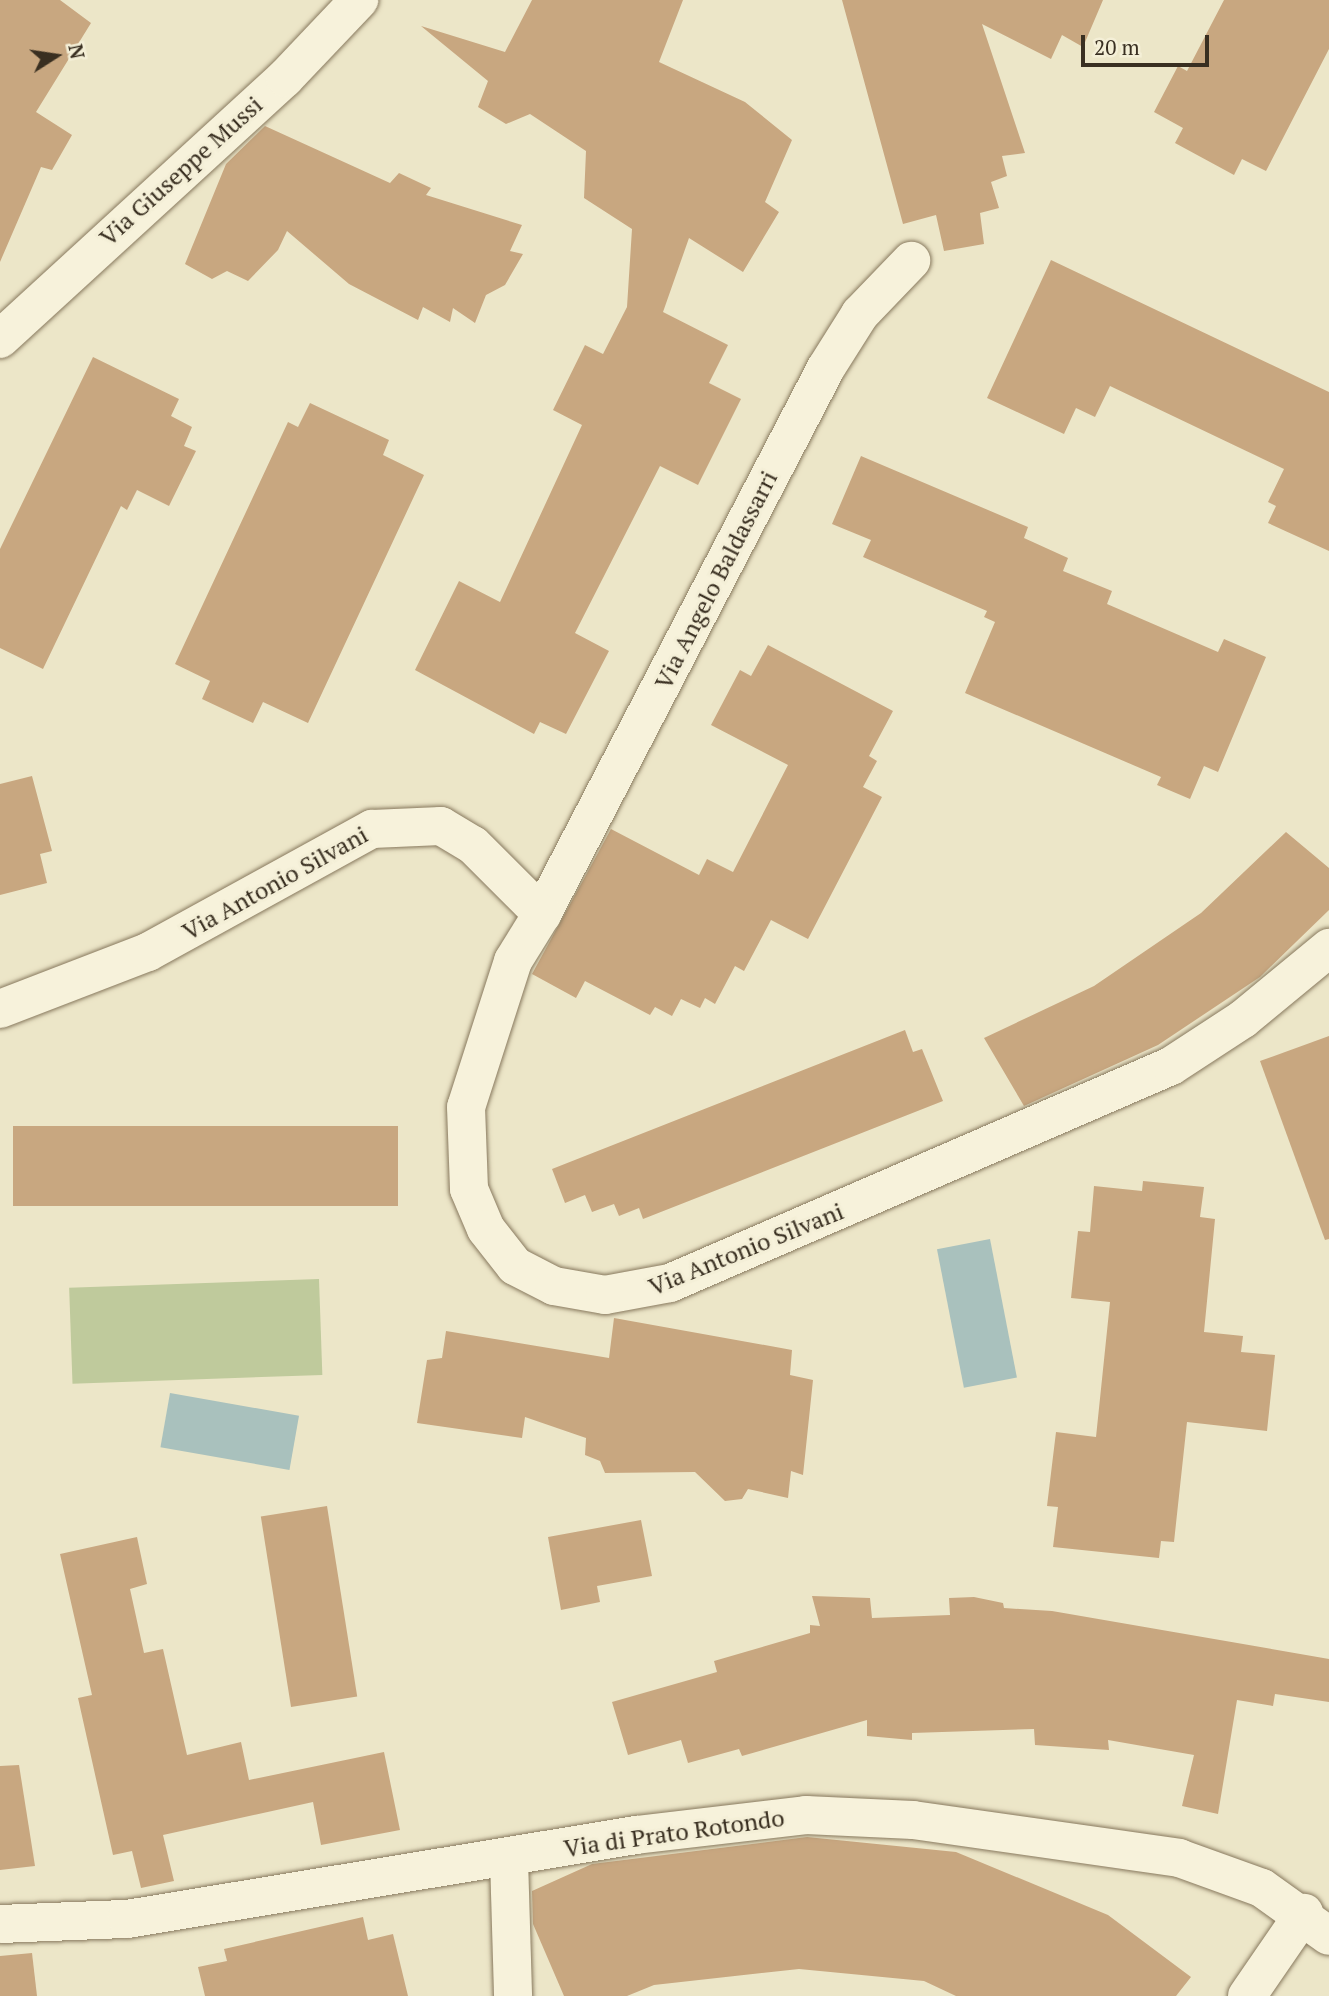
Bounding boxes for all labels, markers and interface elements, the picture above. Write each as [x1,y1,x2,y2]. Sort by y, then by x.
north arrow [21,21,91,91]
scale bar [1084,21,1212,65]
text: 20 m [1094,33,1140,61]
text: N [63,42,91,61]
street label: Via Giuseppe Mussi [94,90,268,252]
street label: Via Angelo Baldassarri [648,466,784,694]
street label: Via Antonio Silvani [177,820,373,946]
street label: Via Antonio Silvani [644,1197,848,1301]
street label: Via di Prato Rotondo [562,1803,786,1863]

